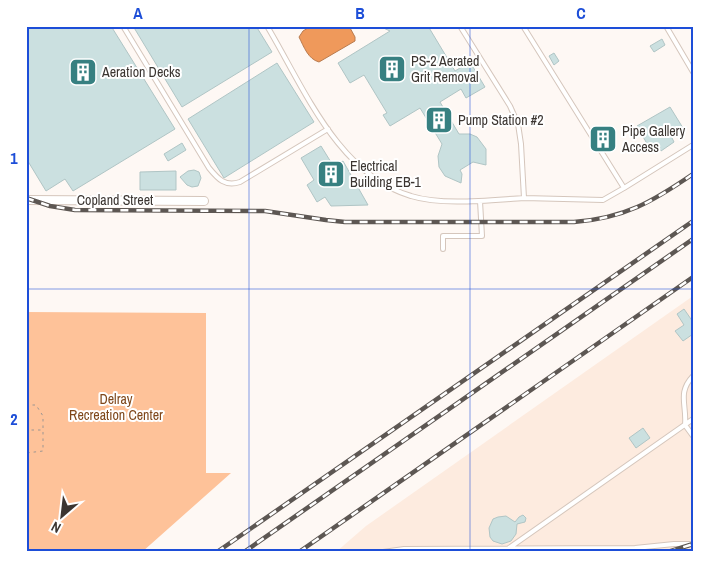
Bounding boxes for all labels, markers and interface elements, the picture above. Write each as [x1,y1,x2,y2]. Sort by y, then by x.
text: A [133,2,143,24]
text: B [355,2,365,24]
text: C [576,2,586,24]
place label: PS-2 Aerated Grit Removal [411,52,479,86]
building icon: PS-2 Aerated Grit Removal [377,54,407,84]
building icon: Aeration Decks [68,57,98,87]
place label: Aeration Decks [101,63,181,81]
building icon: Pump Station #2 [424,105,454,135]
place label: Pump Station #2 [458,111,544,129]
place label: Pipe Gallery Access [621,122,685,156]
building icon: Pipe Gallery Access [588,124,618,154]
text: 1 [10,147,18,169]
place label: Electrical Building EB-1 [350,157,421,191]
building icon: Electrical Building EB-1 [316,159,346,189]
street label: Copland Street [77,191,153,209]
park label: Delray Recreation Center [69,390,163,424]
text: 2 [10,408,18,430]
north arrow [38,490,88,540]
text: N [48,518,64,537]

